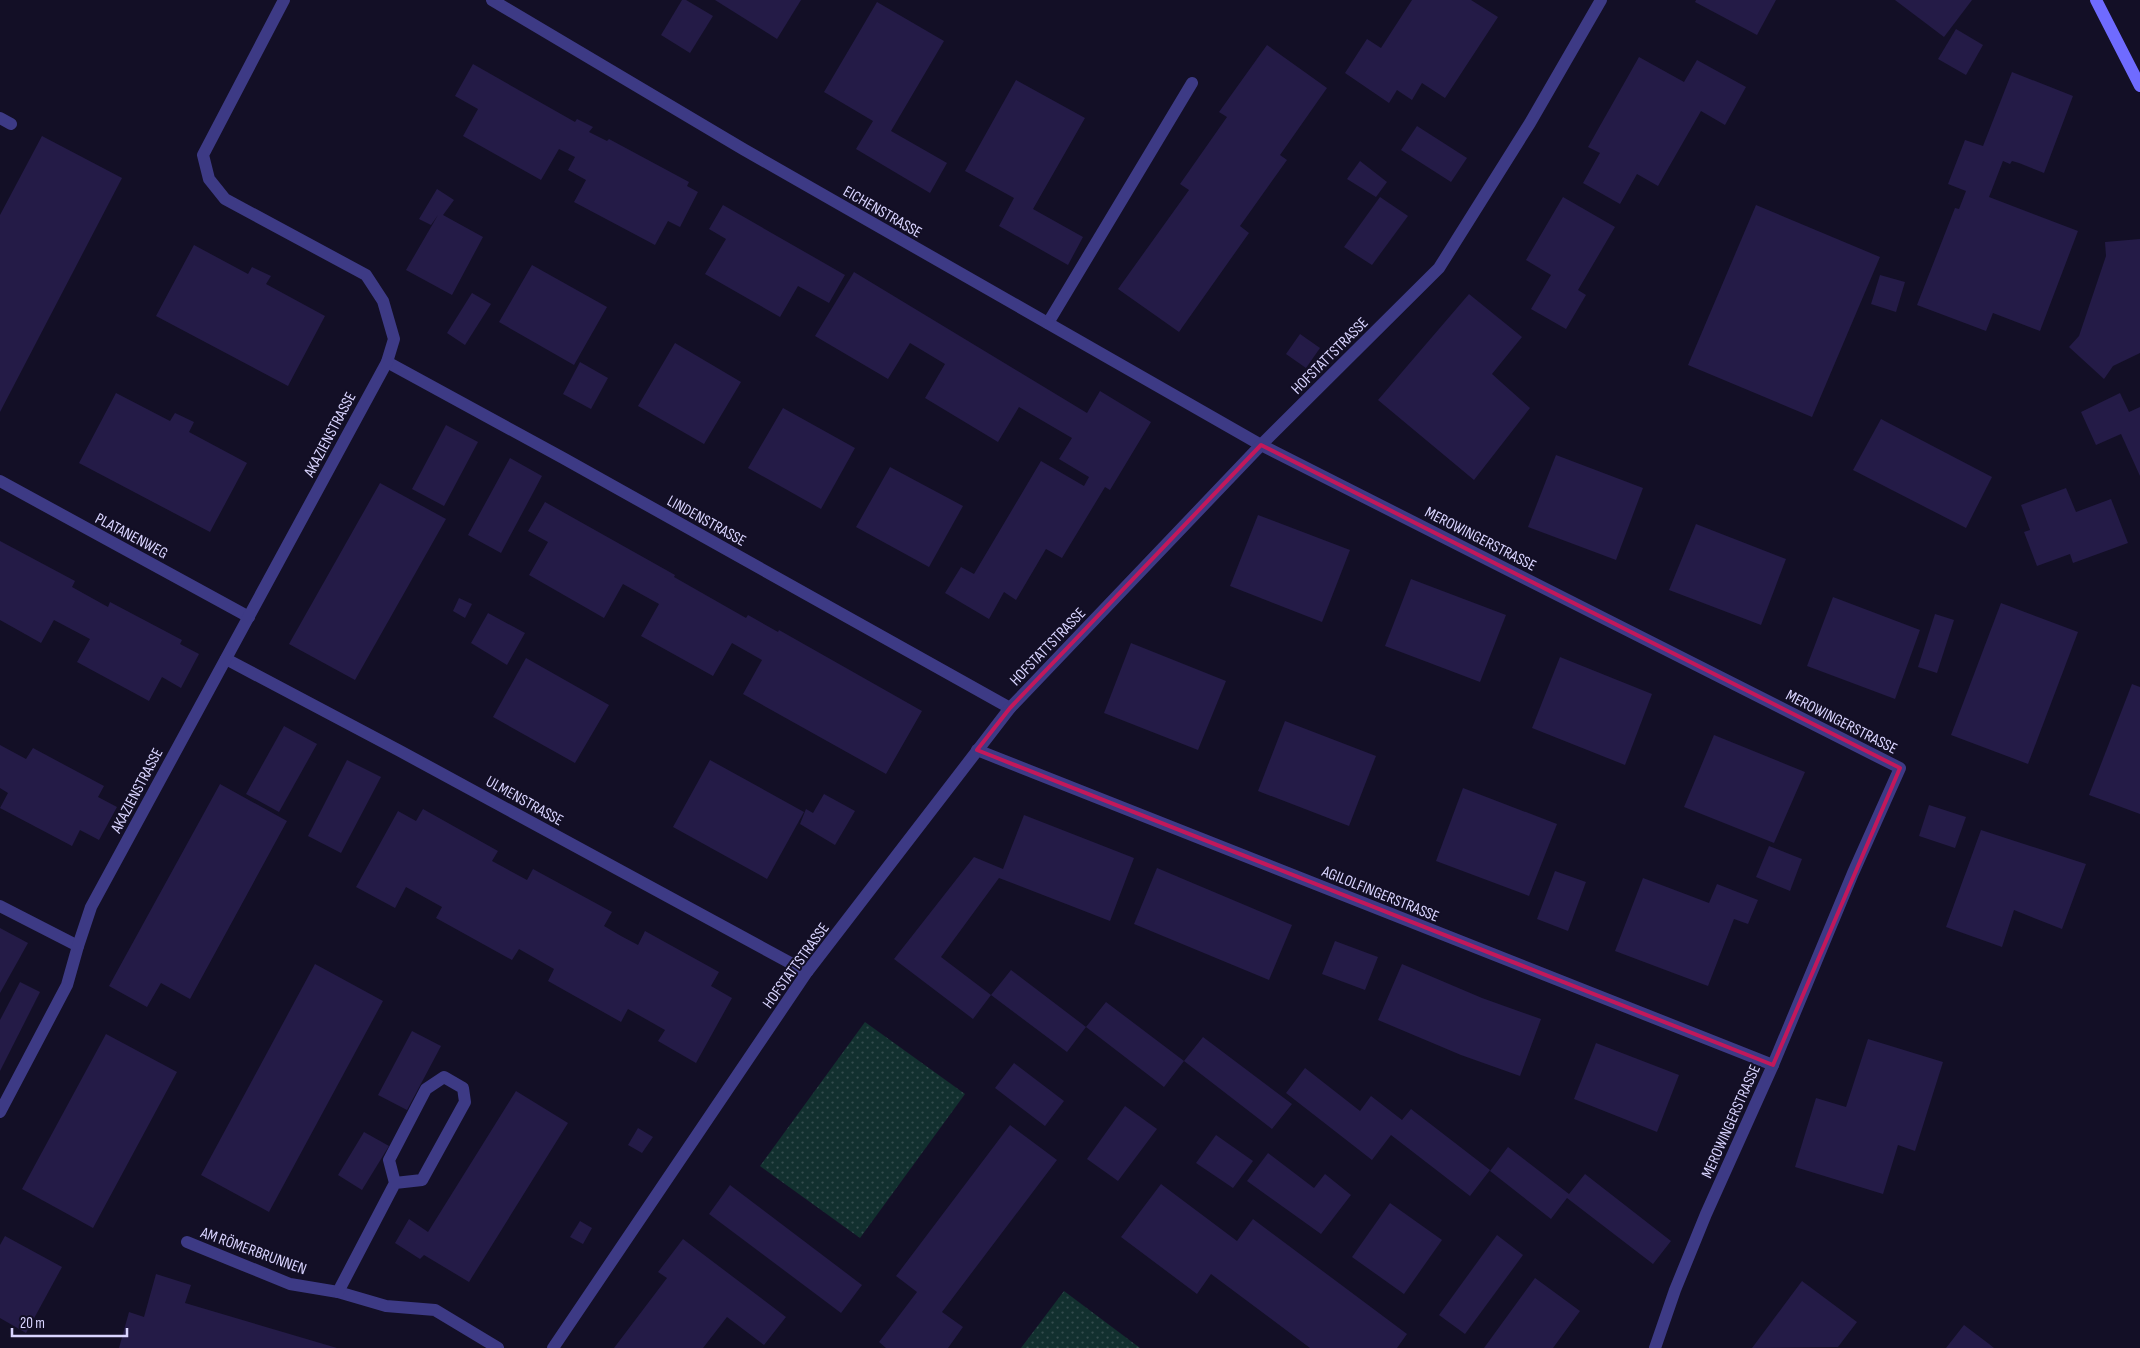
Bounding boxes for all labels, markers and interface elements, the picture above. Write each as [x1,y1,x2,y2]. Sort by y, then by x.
street label: EICHENSTRASSE [839,182,925,242]
street label: HOFSTATTSTRASSE [1288,314,1373,399]
street label: AKAZIENSTRASSE [300,389,361,481]
street label: LINDENSTRASSE [663,492,749,551]
street label: MEROWINGERSTRASSE [1421,503,1539,576]
street label: PLATANENWEG [92,509,171,563]
street label: HOFSTATTSTRASSE [1006,604,1090,690]
street label: MEROWINGERSTRASSE [1782,686,1900,759]
street label: AKAZIENSTRASSE [107,745,168,837]
street label: ULMENSTRASSE [482,772,566,830]
street label: AGILOLFINGERSTRASSE [1318,862,1442,927]
street label: HOFSTATTSTRASSE [759,919,834,1012]
street label: MEROWINGERSTRASSE [1698,1062,1765,1181]
street label: AM RÖMERBRUNNEN [197,1223,309,1279]
scale bar [12,1306,128,1338]
text: 20 m [20,1314,45,1333]

